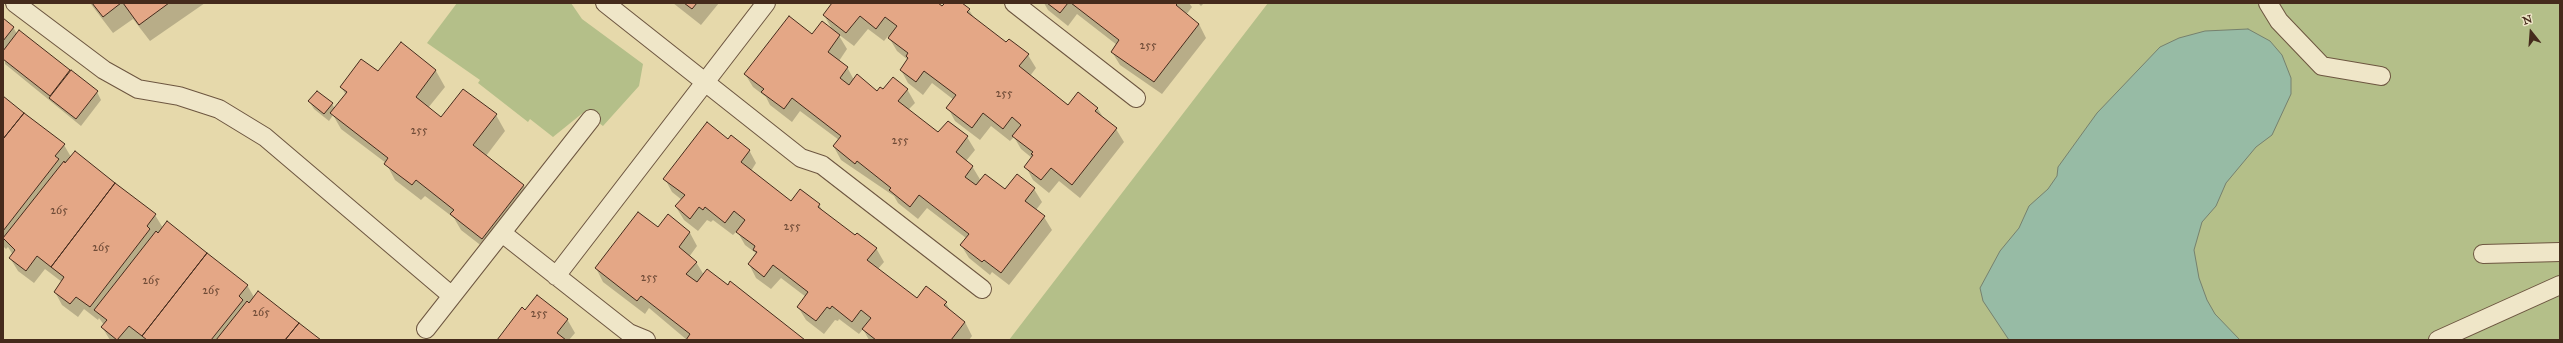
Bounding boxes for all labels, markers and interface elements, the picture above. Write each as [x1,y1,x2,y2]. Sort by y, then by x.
north arrow [2511,12,2551,52]
text: N [2521,12,2534,28]
house number: 255 [1140,39,1156,53]
house number: 255 [996,87,1012,101]
house number: 255 [411,124,427,138]
house number: 255 [892,134,908,148]
house number: 265 [50,204,68,218]
house number: 255 [784,220,800,234]
house number: 265 [92,241,110,255]
house number: 255 [641,271,657,285]
house number: 265 [142,274,160,288]
house number: 265 [202,284,220,298]
house number: 265 [252,306,270,320]
house number: 255 [531,307,547,321]

